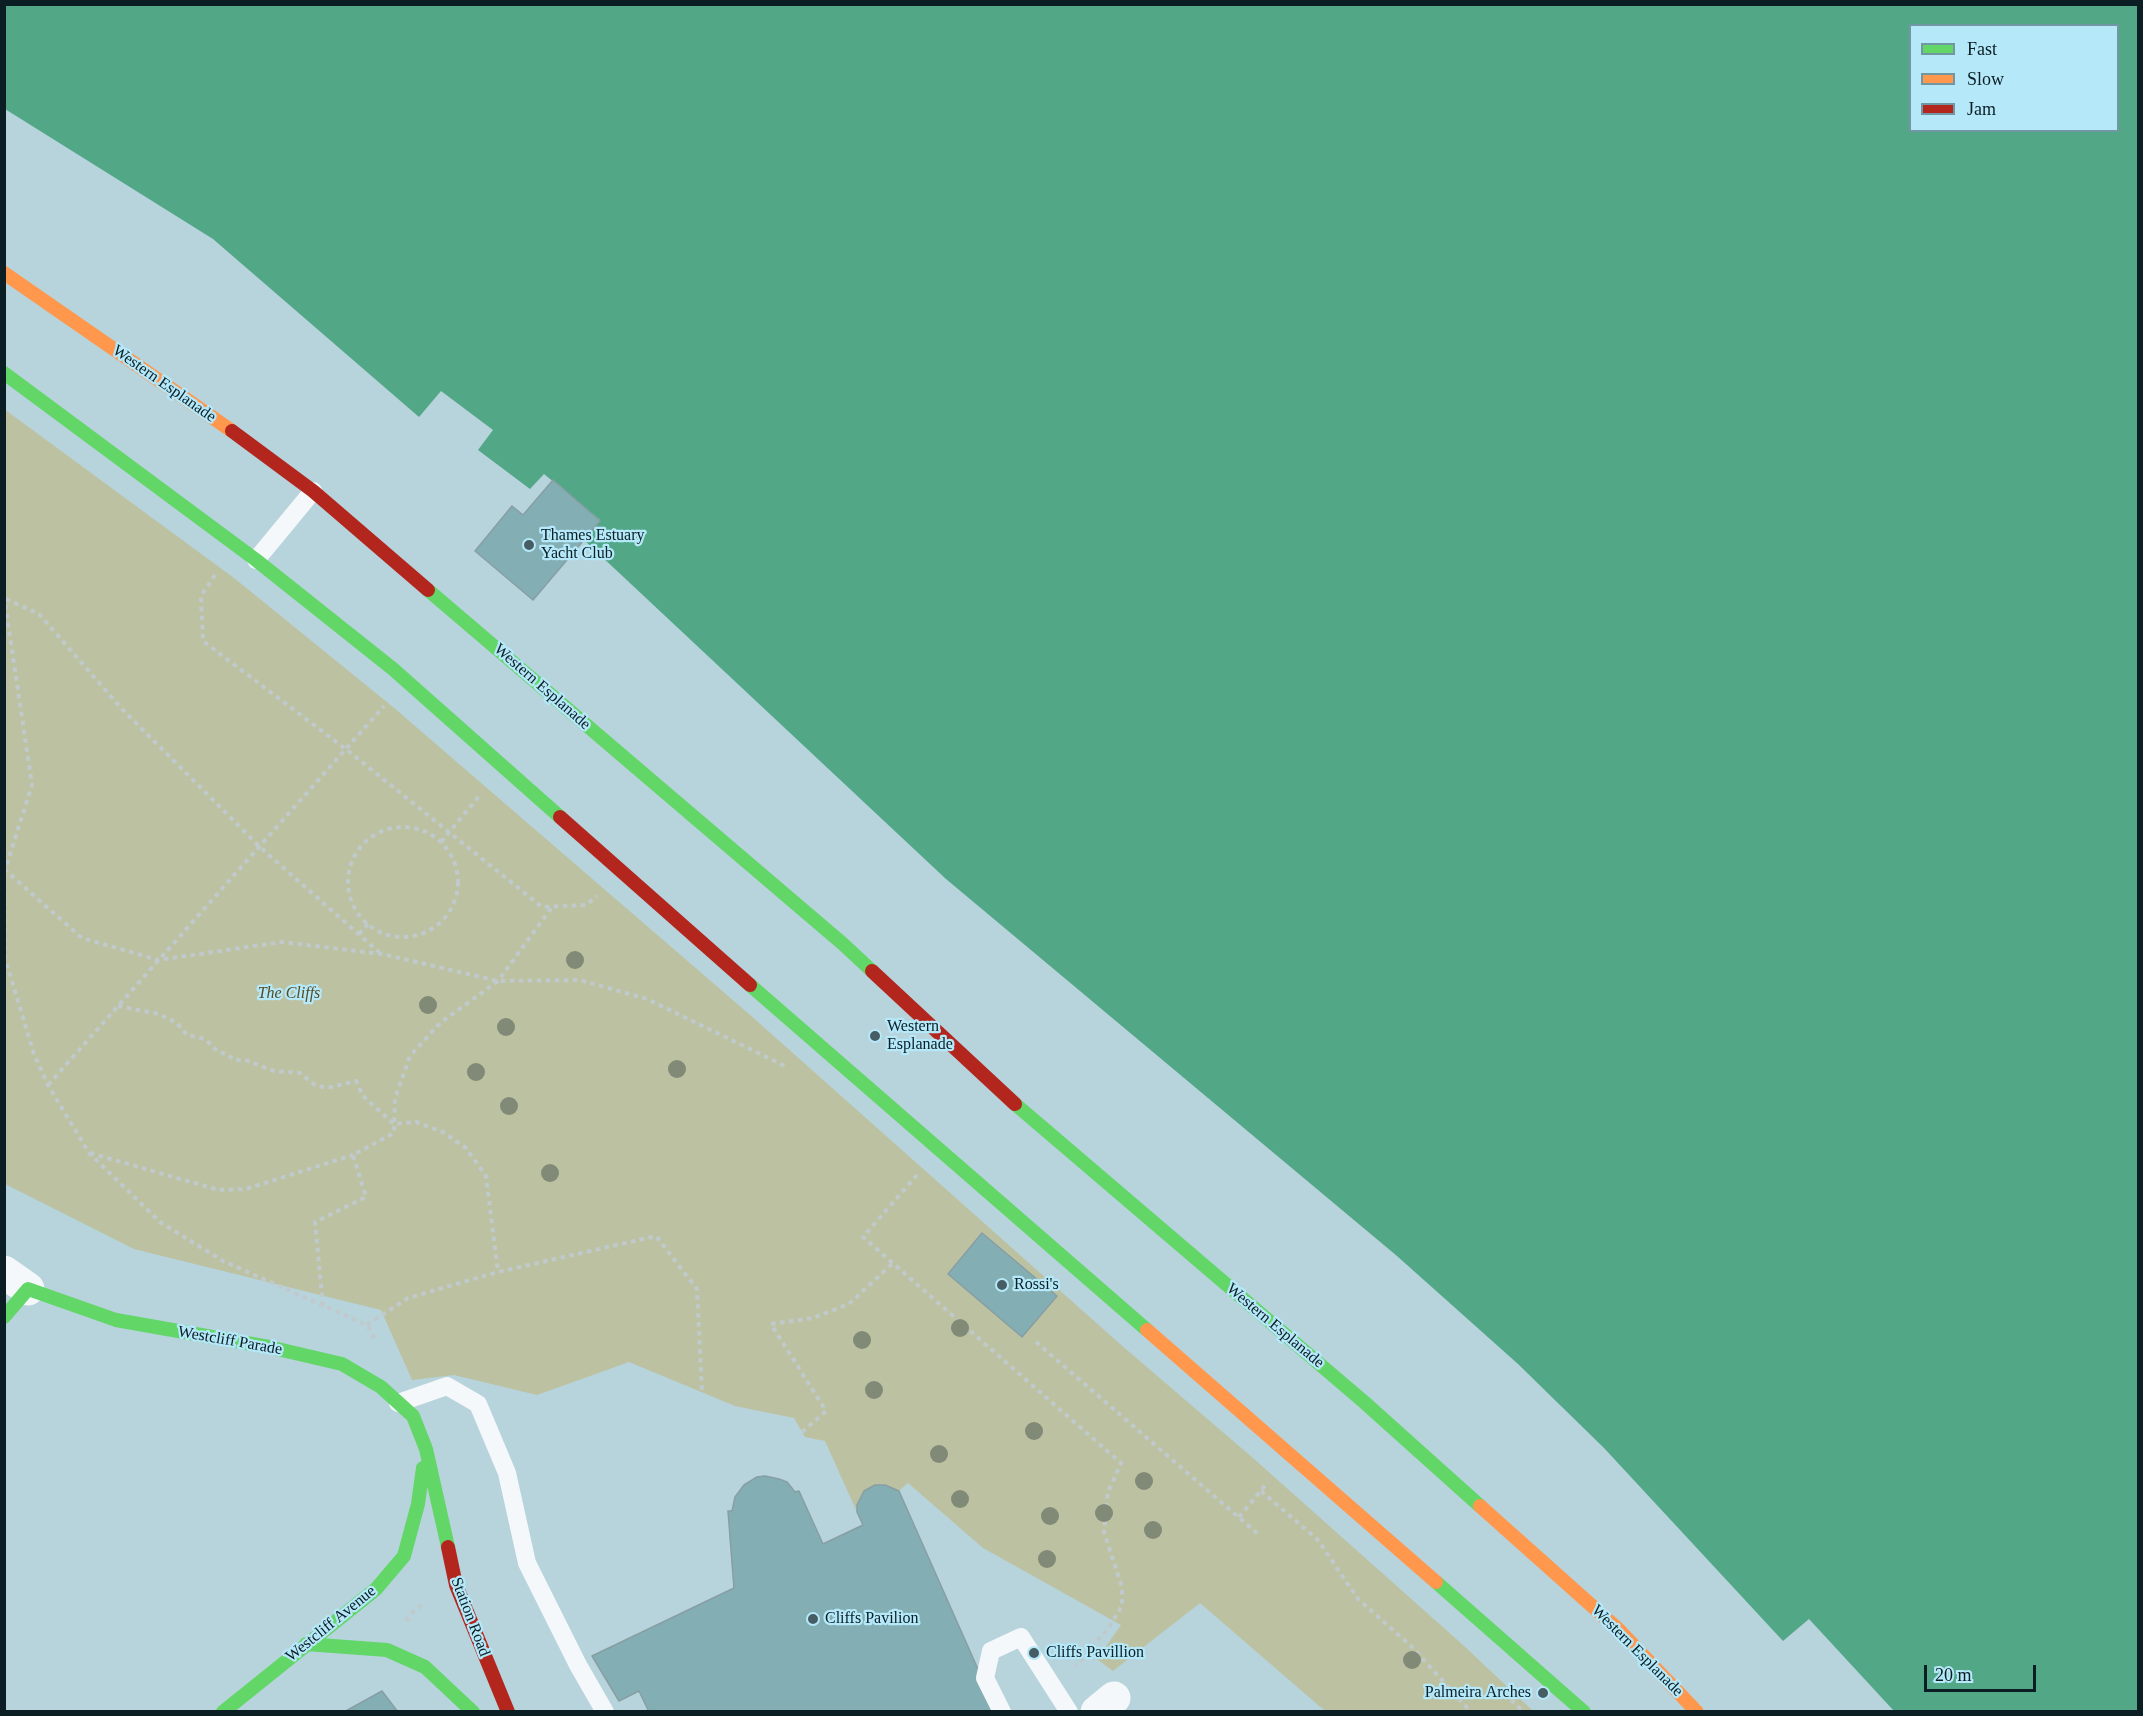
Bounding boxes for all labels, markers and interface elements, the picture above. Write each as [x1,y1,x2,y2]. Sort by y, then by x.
legend [1909,24,2119,132]
text: Fast [1967,39,1997,59]
text: Slow [1967,69,2004,89]
text: Jam [1967,99,1996,119]
street label: Western Esplanade [109,341,219,427]
place label: Thames Estuary Yacht Club [541,526,645,564]
marker: Thames Estuary Yacht Club [522,538,536,552]
street label: Western Esplanade [490,640,594,734]
park label: The Cliffs [258,984,320,1004]
place label: Western Esplanade [887,1017,953,1055]
marker: Western Esplanade [868,1029,882,1043]
place label: Rossi's [1014,1275,1059,1295]
marker: Rossi's [995,1278,1009,1292]
street label: Western Esplanade [1222,1280,1328,1372]
street label: Westcliff Parade [176,1322,284,1360]
street label: Station Road [446,1575,494,1659]
street label: Westcliff Avenue [282,1582,380,1666]
street label: Western Esplanade [1587,1601,1687,1701]
place label: Cliffs Pavilion [825,1609,918,1629]
marker: Cliffs Pavilion [806,1612,820,1626]
place label: Cliffs Pavillion [1046,1643,1144,1663]
marker: Cliffs Pavillion [1027,1646,1041,1660]
scale bar [1927,1653,2040,1691]
text: 20 m [1935,1665,1972,1685]
place label: Palmeira Arches [1425,1683,1531,1703]
marker: Palmeira Arches [1536,1686,1550,1700]

